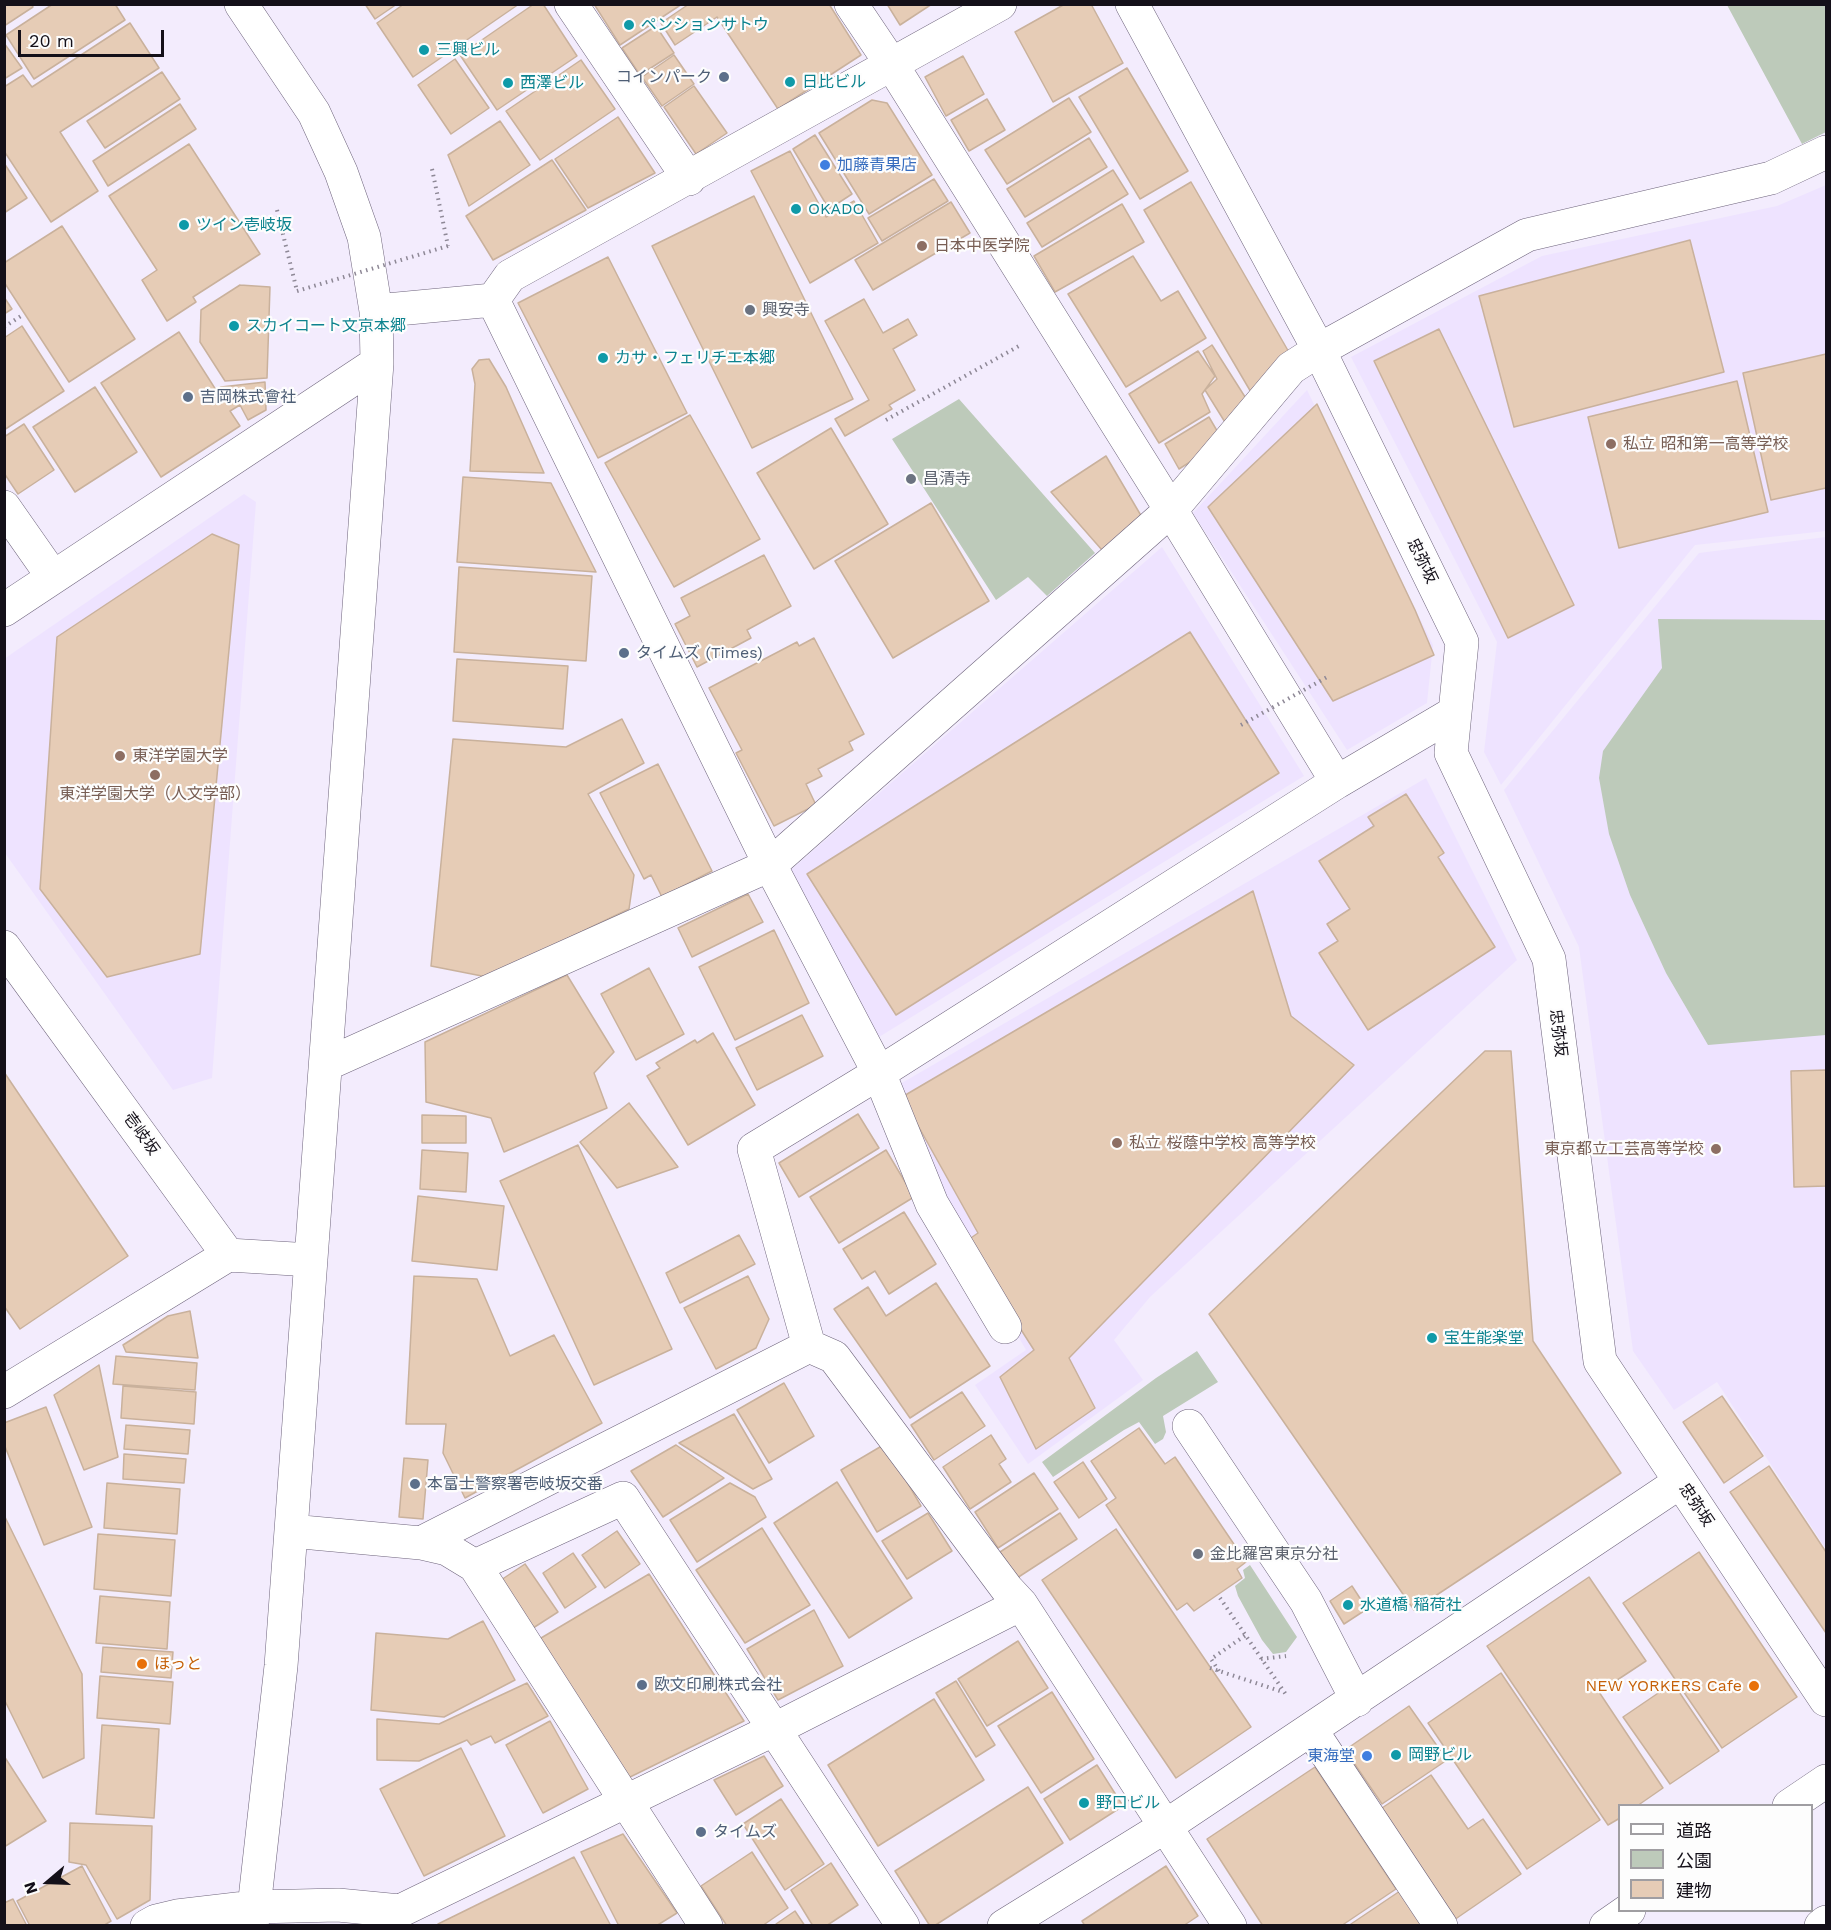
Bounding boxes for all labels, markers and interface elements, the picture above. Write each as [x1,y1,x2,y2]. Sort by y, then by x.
place label: ペンションサトウ [641,15,769,35]
scale bar [21,18,166,56]
marker: ペンションサトウ [622,18,636,32]
text: 20 m [29,30,74,51]
place label: 三興ビル [436,40,500,60]
marker: 三興ビル [417,43,431,57]
place label: コインパーク [616,67,712,87]
marker: コインパーク [717,70,731,84]
place label: 日比ビル [802,72,866,92]
place label: 西澤ビル [520,73,584,93]
marker: 日比ビル [783,75,797,89]
marker: 西澤ビル [501,76,515,90]
place label: 加藤青果店 [837,155,917,175]
marker: 加藤青果店 [818,158,832,172]
place label: OKADO [808,199,865,219]
marker: OKADO [789,202,803,216]
place label: ツイン壱岐坂 [196,215,292,235]
marker: ツイン壱岐坂 [177,218,191,232]
place label: 日本中医学院 [934,236,1030,256]
marker: 日本中医学院 [915,239,929,253]
place label: 興安寺 [762,300,810,320]
marker: 興安寺 [743,303,757,317]
place label: スカイコート文京本郷 [246,316,406,336]
marker: スカイコート文京本郷 [227,319,241,333]
place label: カサ・フェリチエ本郷 [615,348,775,368]
marker: カサ・フェリチエ本郷 [596,351,610,365]
place label: 吉岡株式會社 [200,387,296,407]
marker: 吉岡株式會社 [181,390,195,404]
place label: 私立 昭和第一高等学校 [1623,434,1788,454]
marker: 私立 昭和第一高等学校 [1604,437,1618,451]
place label: 昌清寺 [923,469,971,489]
marker: 昌清寺 [904,472,918,486]
street label: 忠弥坂 [1403,535,1441,587]
place label: タイムズ (Times) [636,643,763,663]
marker: タイムズ (Times) [617,646,631,660]
place label: 東洋学園大学 [132,746,228,766]
marker: 東洋学園大学 [113,749,127,763]
marker: 東洋学園大学（人文学部） [148,768,162,782]
place label: 東洋学園大学（人文学部） [59,784,251,804]
street label: 忠弥坂 [1546,1008,1570,1058]
street label: 壱岐坂 [119,1109,163,1159]
place label: 私立 桜蔭中学校 高等学校 [1129,1133,1316,1153]
marker: 私立 桜蔭中学校 高等学校 [1110,1136,1124,1150]
place label: 東京都立工芸高等学校 [1544,1139,1704,1159]
marker: 東京都立工芸高等学校 [1709,1142,1723,1156]
place label: 宝生能楽堂 [1444,1328,1524,1348]
marker: 宝生能楽堂 [1425,1331,1439,1345]
place label: 本富士警察署壱岐坂交番 [427,1474,603,1494]
marker: 本富士警察署壱岐坂交番 [408,1477,422,1491]
street label: 忠弥坂 [1675,1480,1717,1530]
place label: 金比羅宮東京分社 [1210,1544,1338,1564]
marker: 金比羅宮東京分社 [1191,1547,1205,1561]
place label: 水道橋 稲荷社 [1360,1595,1461,1615]
marker: 水道橋 稲荷社 [1341,1598,1355,1612]
place label: ほっと [154,1654,202,1674]
marker: ほっと [135,1657,149,1671]
place label: 欧文印刷株式会社 [654,1675,782,1695]
place label: NEW YORKERS Cafe [1585,1676,1742,1696]
marker: 欧文印刷株式会社 [635,1678,649,1692]
marker: NEW YORKERS Cafe [1747,1679,1761,1693]
place label: 岡野ビル [1408,1745,1472,1765]
place label: 東海堂 [1307,1746,1355,1766]
marker: 岡野ビル [1389,1748,1403,1762]
marker: 東海堂 [1360,1749,1374,1763]
place label: 野口ビル [1096,1793,1160,1813]
marker: 野口ビル [1077,1796,1091,1810]
legend [1618,1804,1813,1912]
text: 道路 [1676,1820,1712,1841]
place label: タイムズ [713,1822,777,1842]
marker: タイムズ [694,1825,708,1839]
text: 公園 [1676,1850,1712,1871]
north arrow [18,1852,78,1912]
text: N [20,1879,41,1897]
text: 建物 [1676,1880,1712,1901]

